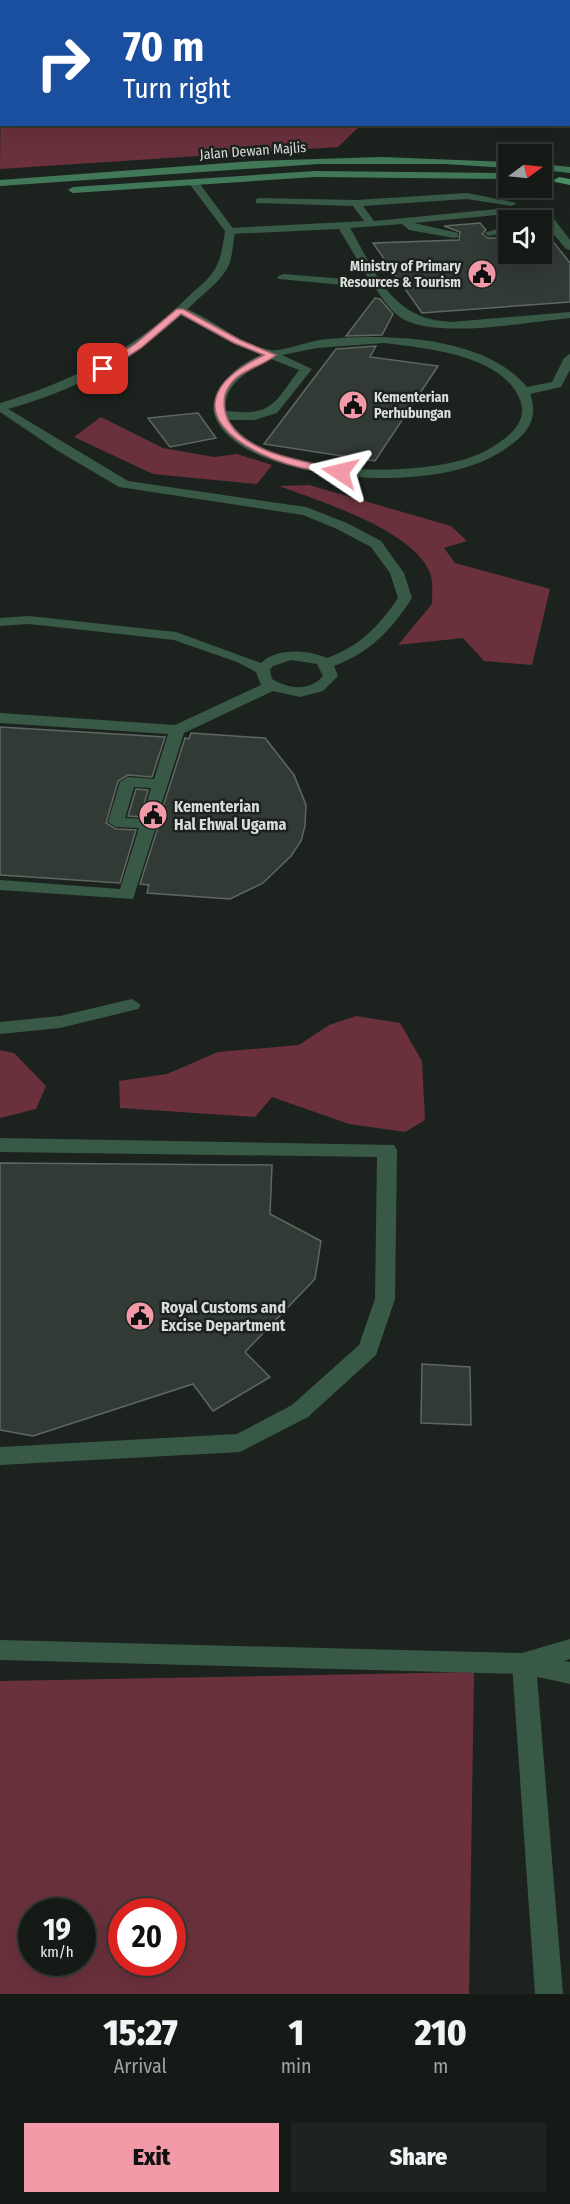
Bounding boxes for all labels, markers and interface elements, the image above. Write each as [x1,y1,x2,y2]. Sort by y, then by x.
text: 70 m [123,22,204,72]
icon: right [24,24,102,102]
text: Turn right [123,73,231,105]
street label: Jalan Dewan Majlis [199,139,307,163]
north arrow [498,144,552,198]
map controls [498,144,552,264]
button: sound [498,210,552,264]
place label: Ministry of Primary Resources & Tourism [340,258,461,291]
public building icon: Ministry of Primary Resources & Tourism [466,258,498,290]
pin [77,343,128,394]
icon: arrive [86,352,119,385]
public building icon: Kementerian Perhubungan [337,389,369,421]
place label: Kementerian Perhubungan [374,389,451,422]
position arrow [308,440,372,504]
place label: Kementerian Hal Ehwal Ugama [174,797,286,834]
public building icon: Kementerian Hal Ehwal Ugama [137,799,169,831]
place label: Royal Customs and Excise Department [161,1298,286,1335]
public building icon: Royal Customs and Excise Department [124,1300,156,1332]
speed limit sign: 20 [108,1898,186,1976]
text: 19 [43,1912,71,1948]
text: km/h [40,1943,74,1961]
text: 15:27 [103,2011,177,2055]
text: 1 [288,2011,304,2055]
text: 210 [415,2011,467,2055]
text: Arrival [114,2054,167,2078]
text: min [281,2054,312,2078]
text: m [433,2054,449,2078]
button: Exit [24,2123,279,2192]
button: Share [291,2123,546,2192]

